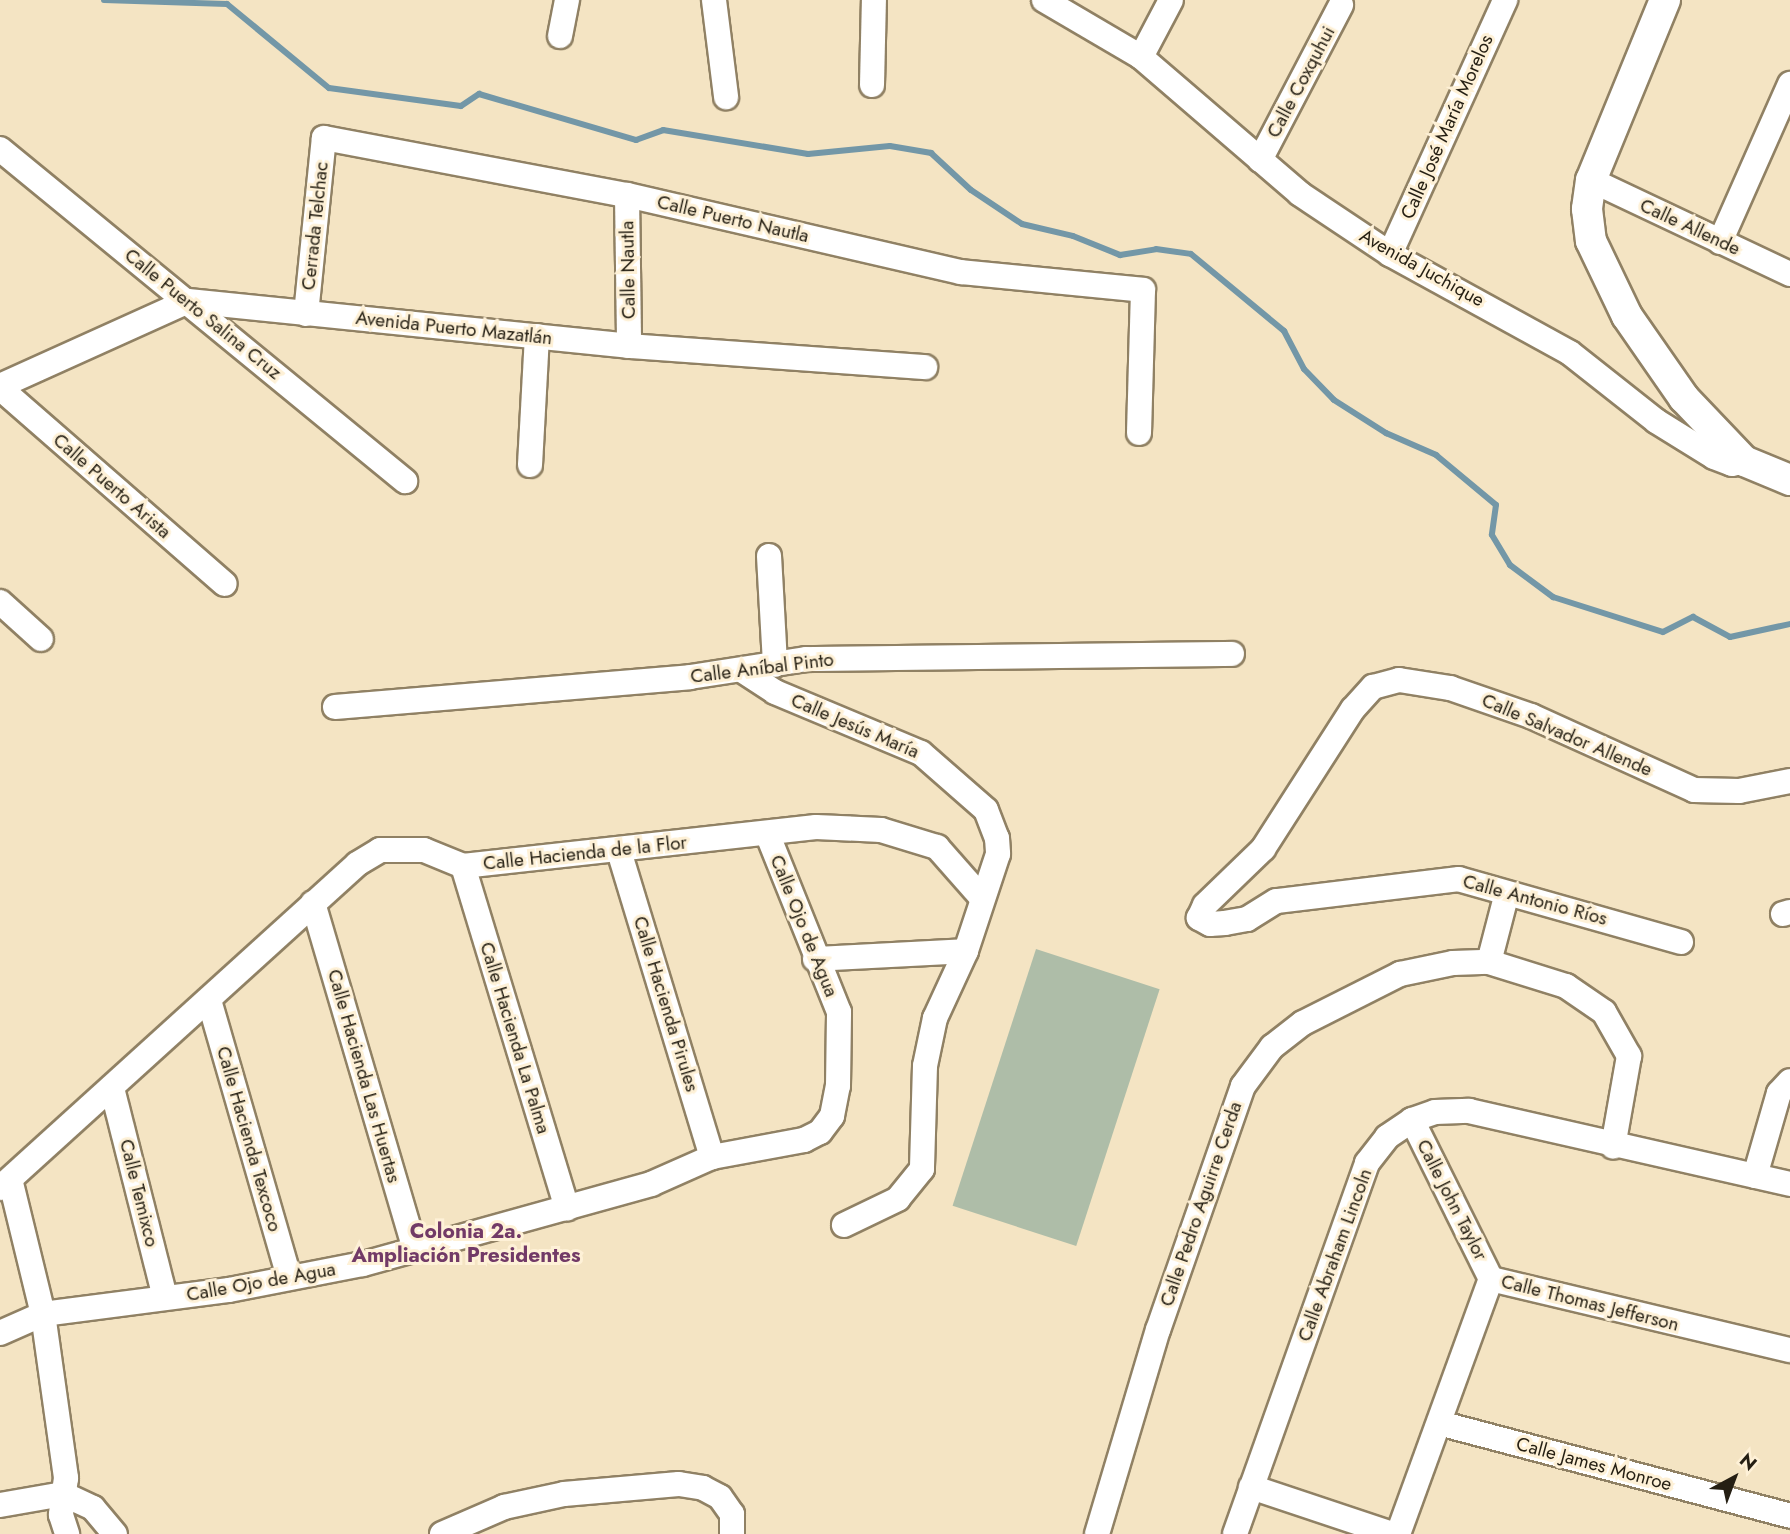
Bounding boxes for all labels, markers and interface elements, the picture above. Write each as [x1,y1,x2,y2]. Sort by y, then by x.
street label: Calle Coxquhui [1262,22,1340,142]
street label: Calle José María Morelos [1396,31,1498,223]
street label: Cerrada Telchac [297,161,333,291]
street label: Calle Puerto Nautla [655,190,811,248]
street label: Calle Allende [1636,194,1744,260]
street label: Calle Nautla [616,221,640,319]
street label: Avenida Juchique [1356,224,1488,312]
street label: Calle Puerto Salina Cruz [120,244,286,384]
street label: Avenida Puerto Mazatlán [355,306,553,350]
street label: Calle Puerto Arista [48,429,176,543]
street label: Calle Aníbal Pinto [689,648,835,688]
street label: Calle Jesús María [788,689,922,763]
street label: Calle Salvador Allende [1478,689,1656,781]
street label: Calle Hacienda de la Flor [482,831,688,875]
street label: Calle Ojo de Agua [765,852,843,1000]
street label: Calle Antonio Ríos [1460,870,1610,930]
street label: Calle Hacienda Pirules [628,914,704,1094]
street label: Calle Hacienda La Palma [475,939,555,1137]
street label: Calle Hacienda Las Huertas [323,967,405,1185]
street label: Calle Hacienda Texcoco [212,1044,286,1234]
street label: Calle Pedro Aguirre Cerda [1155,1099,1247,1309]
street label: Calle John Taylor [1412,1136,1492,1264]
street label: Calle Temixco [115,1137,163,1249]
street label: Calle Abraham Lincoln [1293,1165,1377,1345]
district label: Colonia 2a. Ampliación Presidentes [351,1218,581,1268]
street label: Calle Ojo de Agua [185,1258,337,1306]
street label: Calle Thomas Jefferson [1499,1270,1681,1336]
street label: Calle James Monroe [1514,1432,1674,1496]
north arrow [1699,1443,1769,1513]
text: N [1734,1447,1763,1477]

